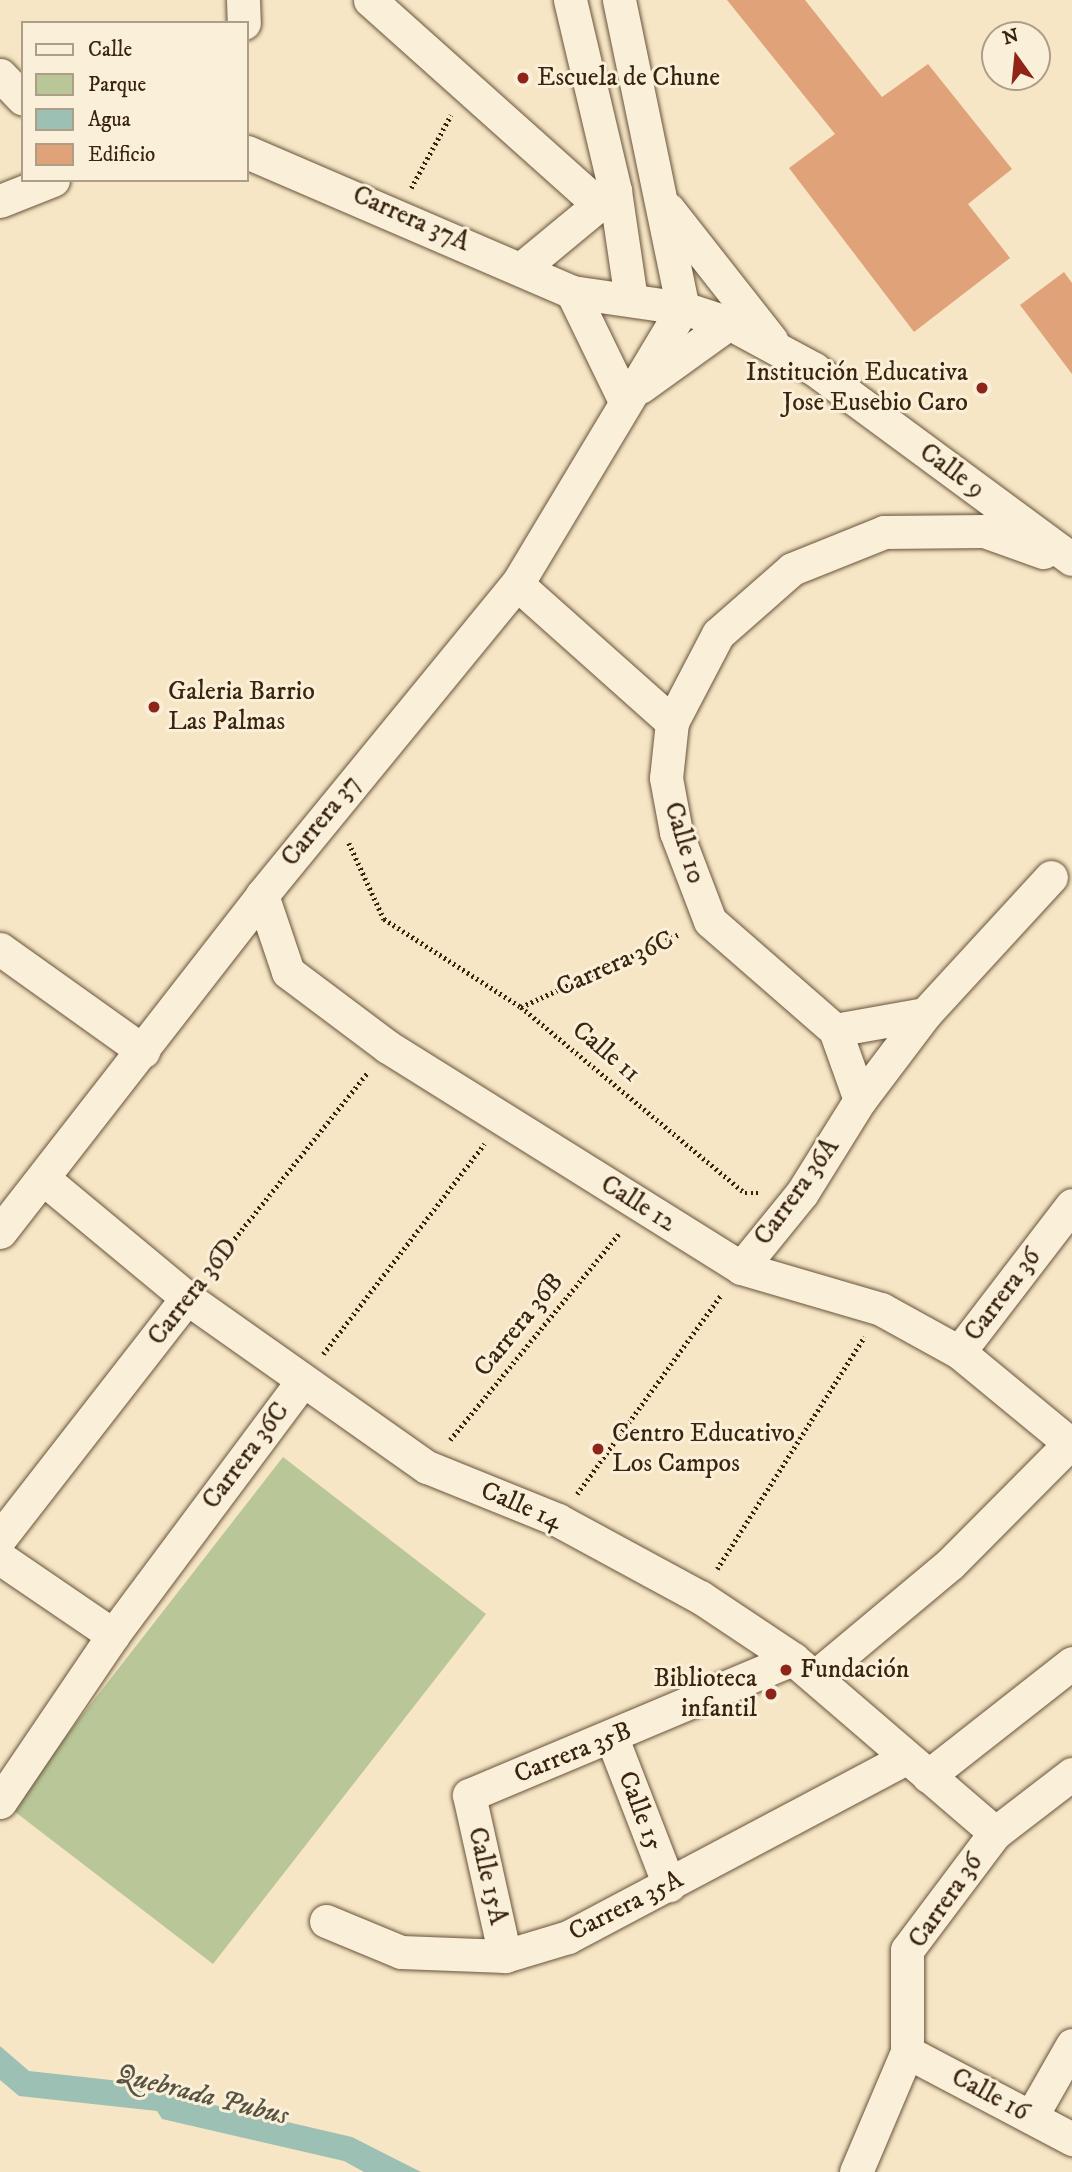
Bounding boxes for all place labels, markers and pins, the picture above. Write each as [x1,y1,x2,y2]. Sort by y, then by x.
place label: Escuela de Chune [537,62,720,94]
marker: Escuela de Chune [515,70,531,86]
place label: Institución Educativa Jose Eusebio Caro [746,357,968,418]
marker: Institución Educativa Jose Eusebio Caro [974,380,990,396]
place label: Galeria Barrio Las Palmas [168,676,315,738]
marker: Galeria Barrio Las Palmas [146,699,162,715]
place label: Centro Educativo Los Campos [612,1418,795,1480]
marker: Centro Educativo Los Campos [590,1441,606,1457]
place label: Fundación [800,1654,909,1686]
marker: Fundación [778,1662,794,1678]
place label: Biblioteca infantil [653,1663,757,1724]
marker: Biblioteca infantil [763,1686,779,1702]

